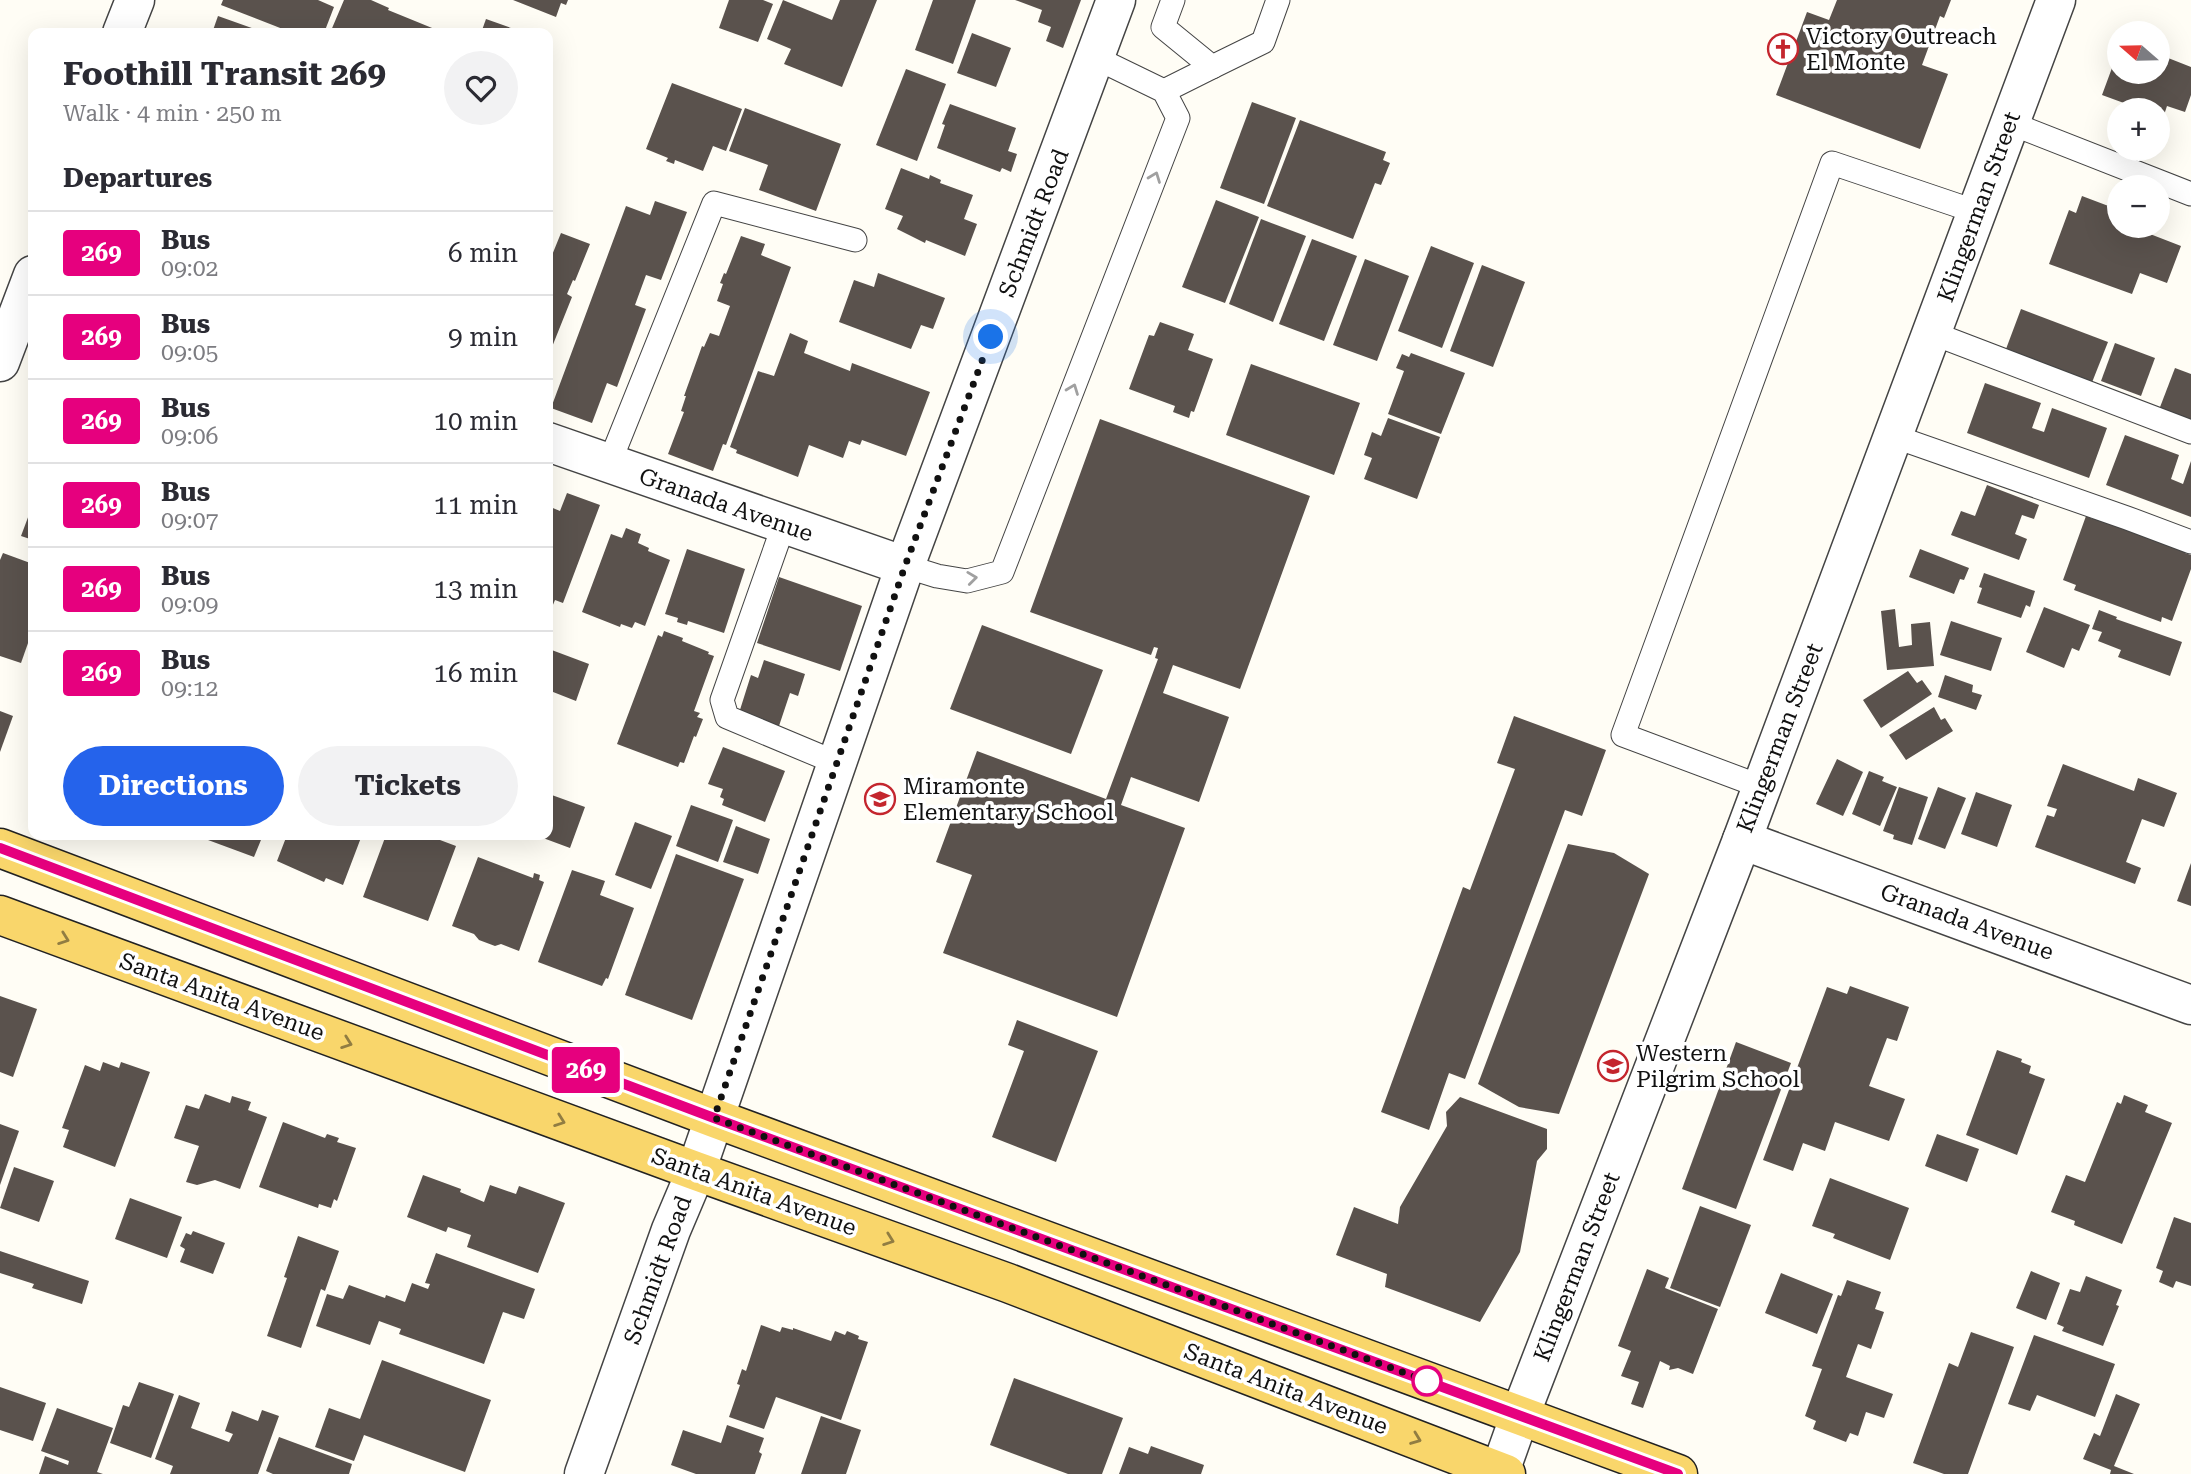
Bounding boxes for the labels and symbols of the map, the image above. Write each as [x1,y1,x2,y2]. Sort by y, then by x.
north arrow [2107,21,2170,84]
place label: Victory Outreach El Monte [1806,23,1997,76]
church icon: Victory Outreach El Monte [1766,32,1800,66]
street label: Klingerman Street [1932,108,2026,306]
street label: Schmidt Road [993,145,1075,301]
one-way arrow [1147,171,1161,183]
your location [973,319,1008,354]
one-way arrow [1064,384,1078,396]
street label: Granada Avenue [635,463,817,547]
one-way arrow [967,571,978,586]
street label: Klingerman Street [1731,639,1829,837]
place label: Miramonte Elementary School [903,773,1114,826]
school or university icon: Miramonte Elementary School [863,782,897,816]
street label: Granada Avenue [1877,878,2057,966]
one-way arrow [58,931,70,945]
street label: Santa Anita Avenue [116,947,328,1047]
one-way arrow [340,1034,352,1048]
place label: Western Pilgrim School [1636,1040,1800,1093]
line badge: 269 [546,1047,626,1093]
school or university icon: Western Pilgrim School [1596,1049,1630,1083]
one-way arrow [554,1113,566,1127]
street label: Santa Anita Avenue [648,1142,860,1242]
street label: Klingerman Street [1528,1168,1626,1366]
street label: Schmidt Road [619,1192,698,1348]
one-way arrow [883,1232,895,1246]
street label: Santa Anita Avenue [1180,1338,1392,1440]
unlabelled marker [1412,1366,1442,1396]
one-way arrow [1409,1431,1421,1445]

